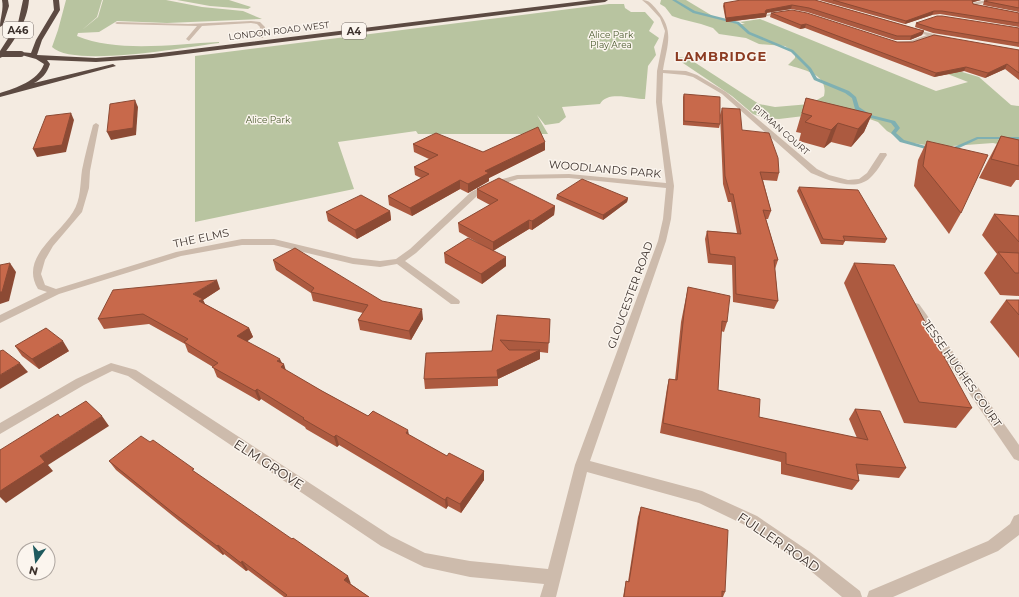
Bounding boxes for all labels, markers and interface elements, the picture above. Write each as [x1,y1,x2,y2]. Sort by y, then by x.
street label: LONDON ROAD WEST [228,19,331,42]
road number: A46 [3,22,33,38]
road number: A4 [342,23,366,39]
park label: Alice Park Play Area [589,29,634,50]
district label: LAMBRIDGE [675,48,767,64]
street label: PITMAN COURT [751,102,812,158]
park label: Alice Park [246,114,291,125]
street label: WOODLANDS PARK [548,157,662,181]
street label: THE ELMS [172,225,230,251]
street label: GLOUCESTER ROAD [604,239,656,351]
street label: JESSE HUGHES COURT [919,316,1005,430]
street label: ELM GROVE [231,436,307,492]
street label: FULLER ROAD [735,509,823,576]
north arrow [16,541,56,581]
text: N [28,563,40,579]

